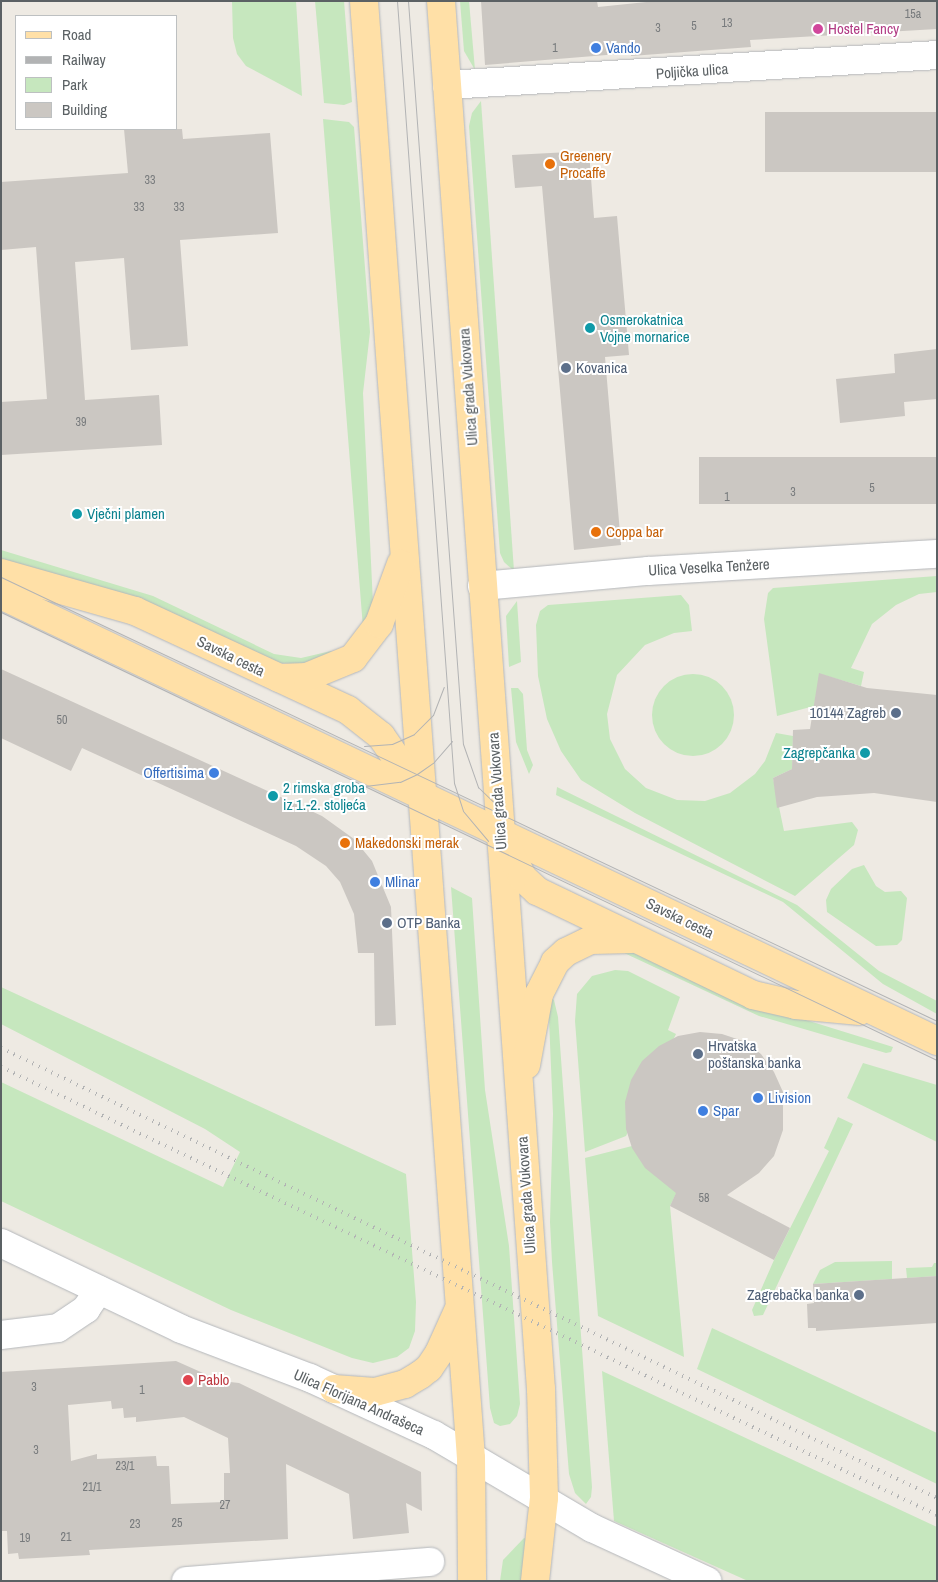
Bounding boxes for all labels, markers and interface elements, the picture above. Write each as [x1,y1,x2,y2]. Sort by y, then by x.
house number: 15a [905,8,921,22]
legend [15,15,178,130]
house number: 13 [722,17,732,31]
house number: 5 [691,20,697,34]
place label: Hostel Fancy [828,20,899,38]
house number: 3 [655,22,661,36]
marker: Hostel Fancy [812,23,824,35]
text: Road [62,24,91,45]
place label: Vando [606,39,641,57]
house number: 1 [552,42,558,56]
marker: Vando [590,42,602,54]
text: Railway [62,49,106,70]
street label: Poljička ulica [655,59,729,83]
text: Park [62,74,87,95]
text: Building [62,99,107,120]
place label: Greenery Procaffe [560,146,611,181]
marker: Greenery Procaffe [544,158,556,170]
house number: 33 [145,174,155,188]
house number: 33 [134,201,144,215]
house number: 33 [174,201,184,215]
place label: Osmerokatnica Vojne mornarice [600,310,690,345]
marker: Osmerokatnica Vojne mornarice [584,322,596,334]
street label: Ulica grada Vukovara [455,328,481,446]
place label: Kovanica [576,359,627,377]
marker: Kovanica [560,362,572,374]
house number: 39 [76,416,86,430]
house number: 5 [869,482,875,496]
house number: 3 [790,486,796,500]
house number: 1 [724,491,730,505]
place label: Vječni plamen [87,505,165,523]
marker: Vječni plamen [71,508,83,520]
place label: Coppa bar [606,523,663,541]
marker: Coppa bar [590,526,602,538]
street label: Ulica Veselka Tenžere [648,555,770,579]
street label: Savska cesta [194,632,268,680]
place label: 10144 Zagreb [809,704,886,722]
marker: 10144 Zagreb [890,707,902,719]
house number: 50 [57,714,67,728]
street label: Ulica grada Vukovara [484,732,510,850]
place label: Zagrepčanka [783,744,855,762]
marker: Zagrepčanka [859,747,871,759]
place label: Offertisima [143,764,204,782]
marker: Offertisima [208,767,220,779]
place label: 2 rimska groba iz 1.-2. stoljeća [283,778,366,813]
marker: 2 rimska groba iz 1.-2. stoljeća [267,790,279,802]
place label: Makedonski merak [355,834,459,852]
marker: Makedonski merak [339,837,351,849]
place label: Mlinar [385,873,419,891]
marker: Mlinar [369,876,381,888]
street label: Savska cesta [643,894,717,942]
place label: OTP Banka [397,914,461,932]
marker: OTP Banka [381,917,393,929]
place label: Hrvatska poštanska banka [708,1036,801,1071]
marker: Hrvatska poštanska banka [692,1048,704,1060]
place label: Livision [768,1089,811,1107]
marker: Livision [752,1092,764,1104]
place label: Spar [713,1102,739,1120]
marker: Spar [697,1105,709,1117]
street label: Ulica grada Vukovara [513,1136,539,1254]
house number: 58 [699,1192,709,1206]
place label: Zagrebačka banka [747,1286,849,1304]
marker: Zagrebačka banka [853,1289,865,1301]
street label: Ulica Florijana Andrašeca [291,1365,427,1439]
place label: Pablo [198,1371,229,1389]
marker: Pablo [182,1374,194,1386]
house number: 3 [31,1381,37,1395]
house number: 1 [139,1384,145,1398]
house number: 3 [33,1444,39,1458]
house number: 23/1 [115,1460,135,1474]
house number: 21/1 [82,1481,102,1495]
house number: 27 [220,1499,230,1513]
house number: 25 [172,1517,182,1531]
house number: 23 [130,1518,140,1532]
house number: 21 [61,1531,71,1545]
house number: 19 [20,1532,30,1546]

